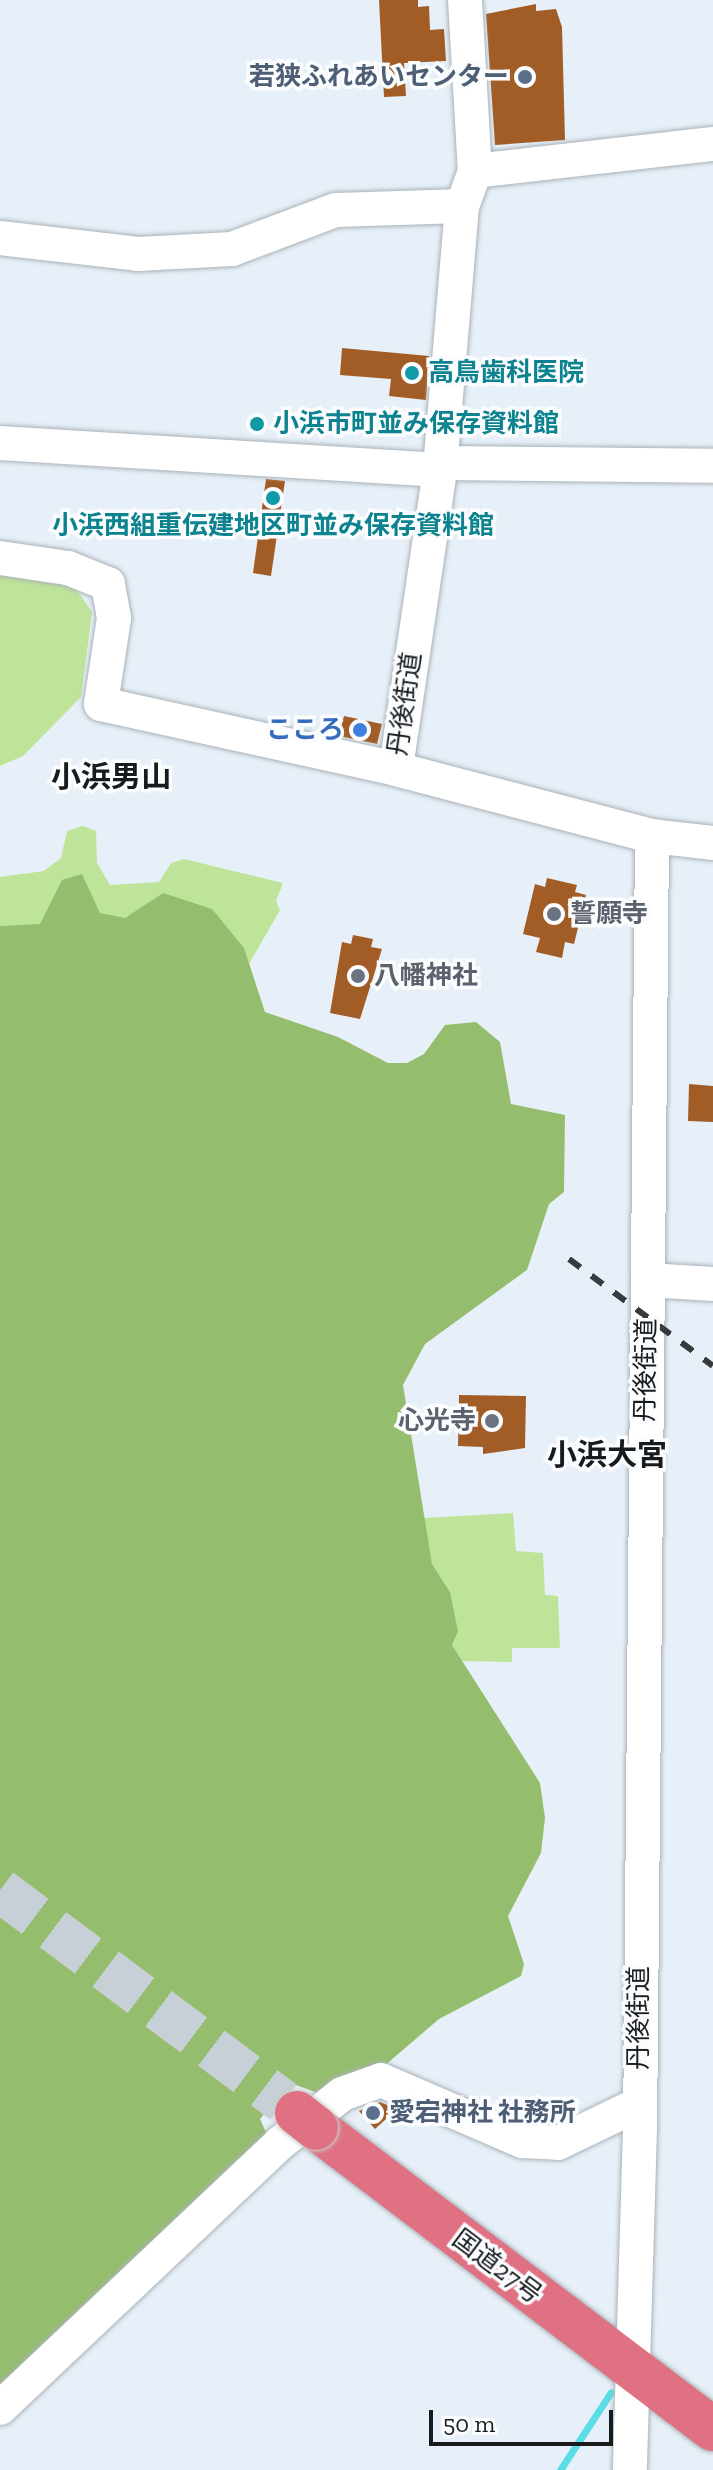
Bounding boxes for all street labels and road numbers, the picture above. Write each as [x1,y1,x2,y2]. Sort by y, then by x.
street label: 丹後街道 [382,650,428,758]
street label: 丹後街道 [629,1318,663,1422]
street label: 丹後街道 [623,1966,655,2070]
street label: 国道27号 [446,2223,548,2311]

